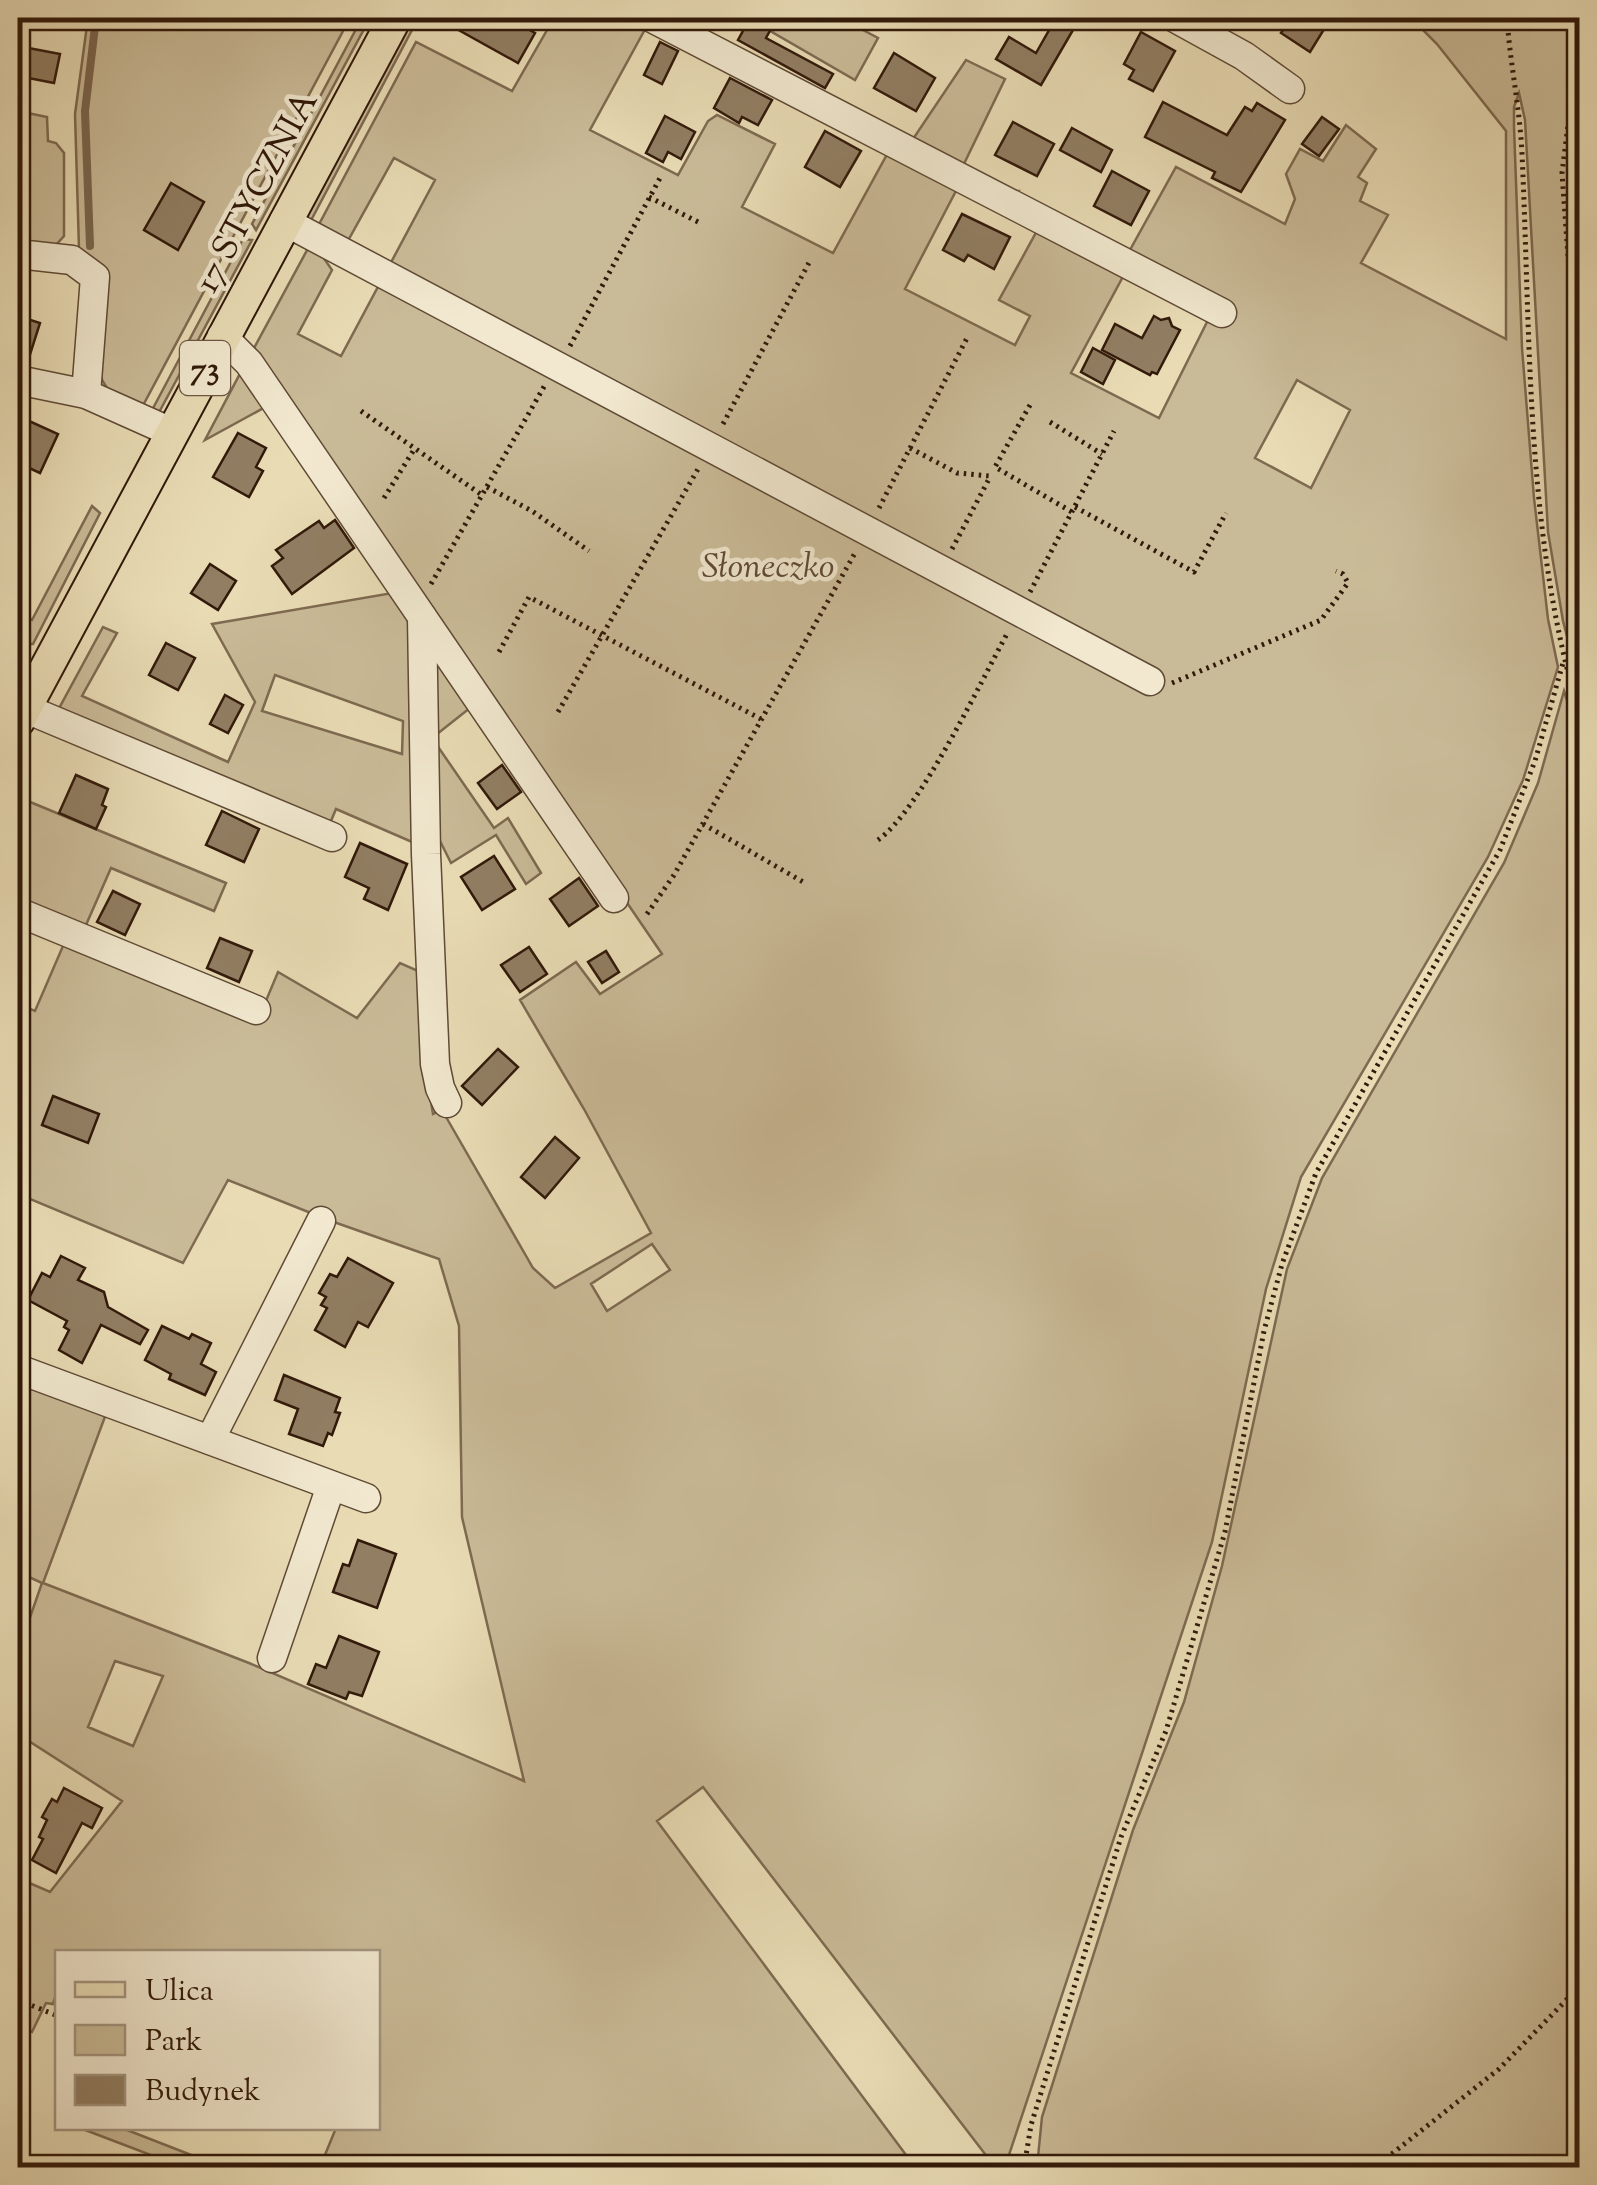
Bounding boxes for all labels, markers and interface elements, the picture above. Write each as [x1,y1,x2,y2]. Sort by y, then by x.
street label: 17 STYCZNIA [183,83,333,303]
road number: 73 [180,341,230,395]
park label: Słoneczko [702,543,834,594]
legend [55,1950,380,2130]
text: Ulica [145,1971,214,2014]
text: Park [145,2021,202,2064]
text: Budynek [145,2071,260,2114]

